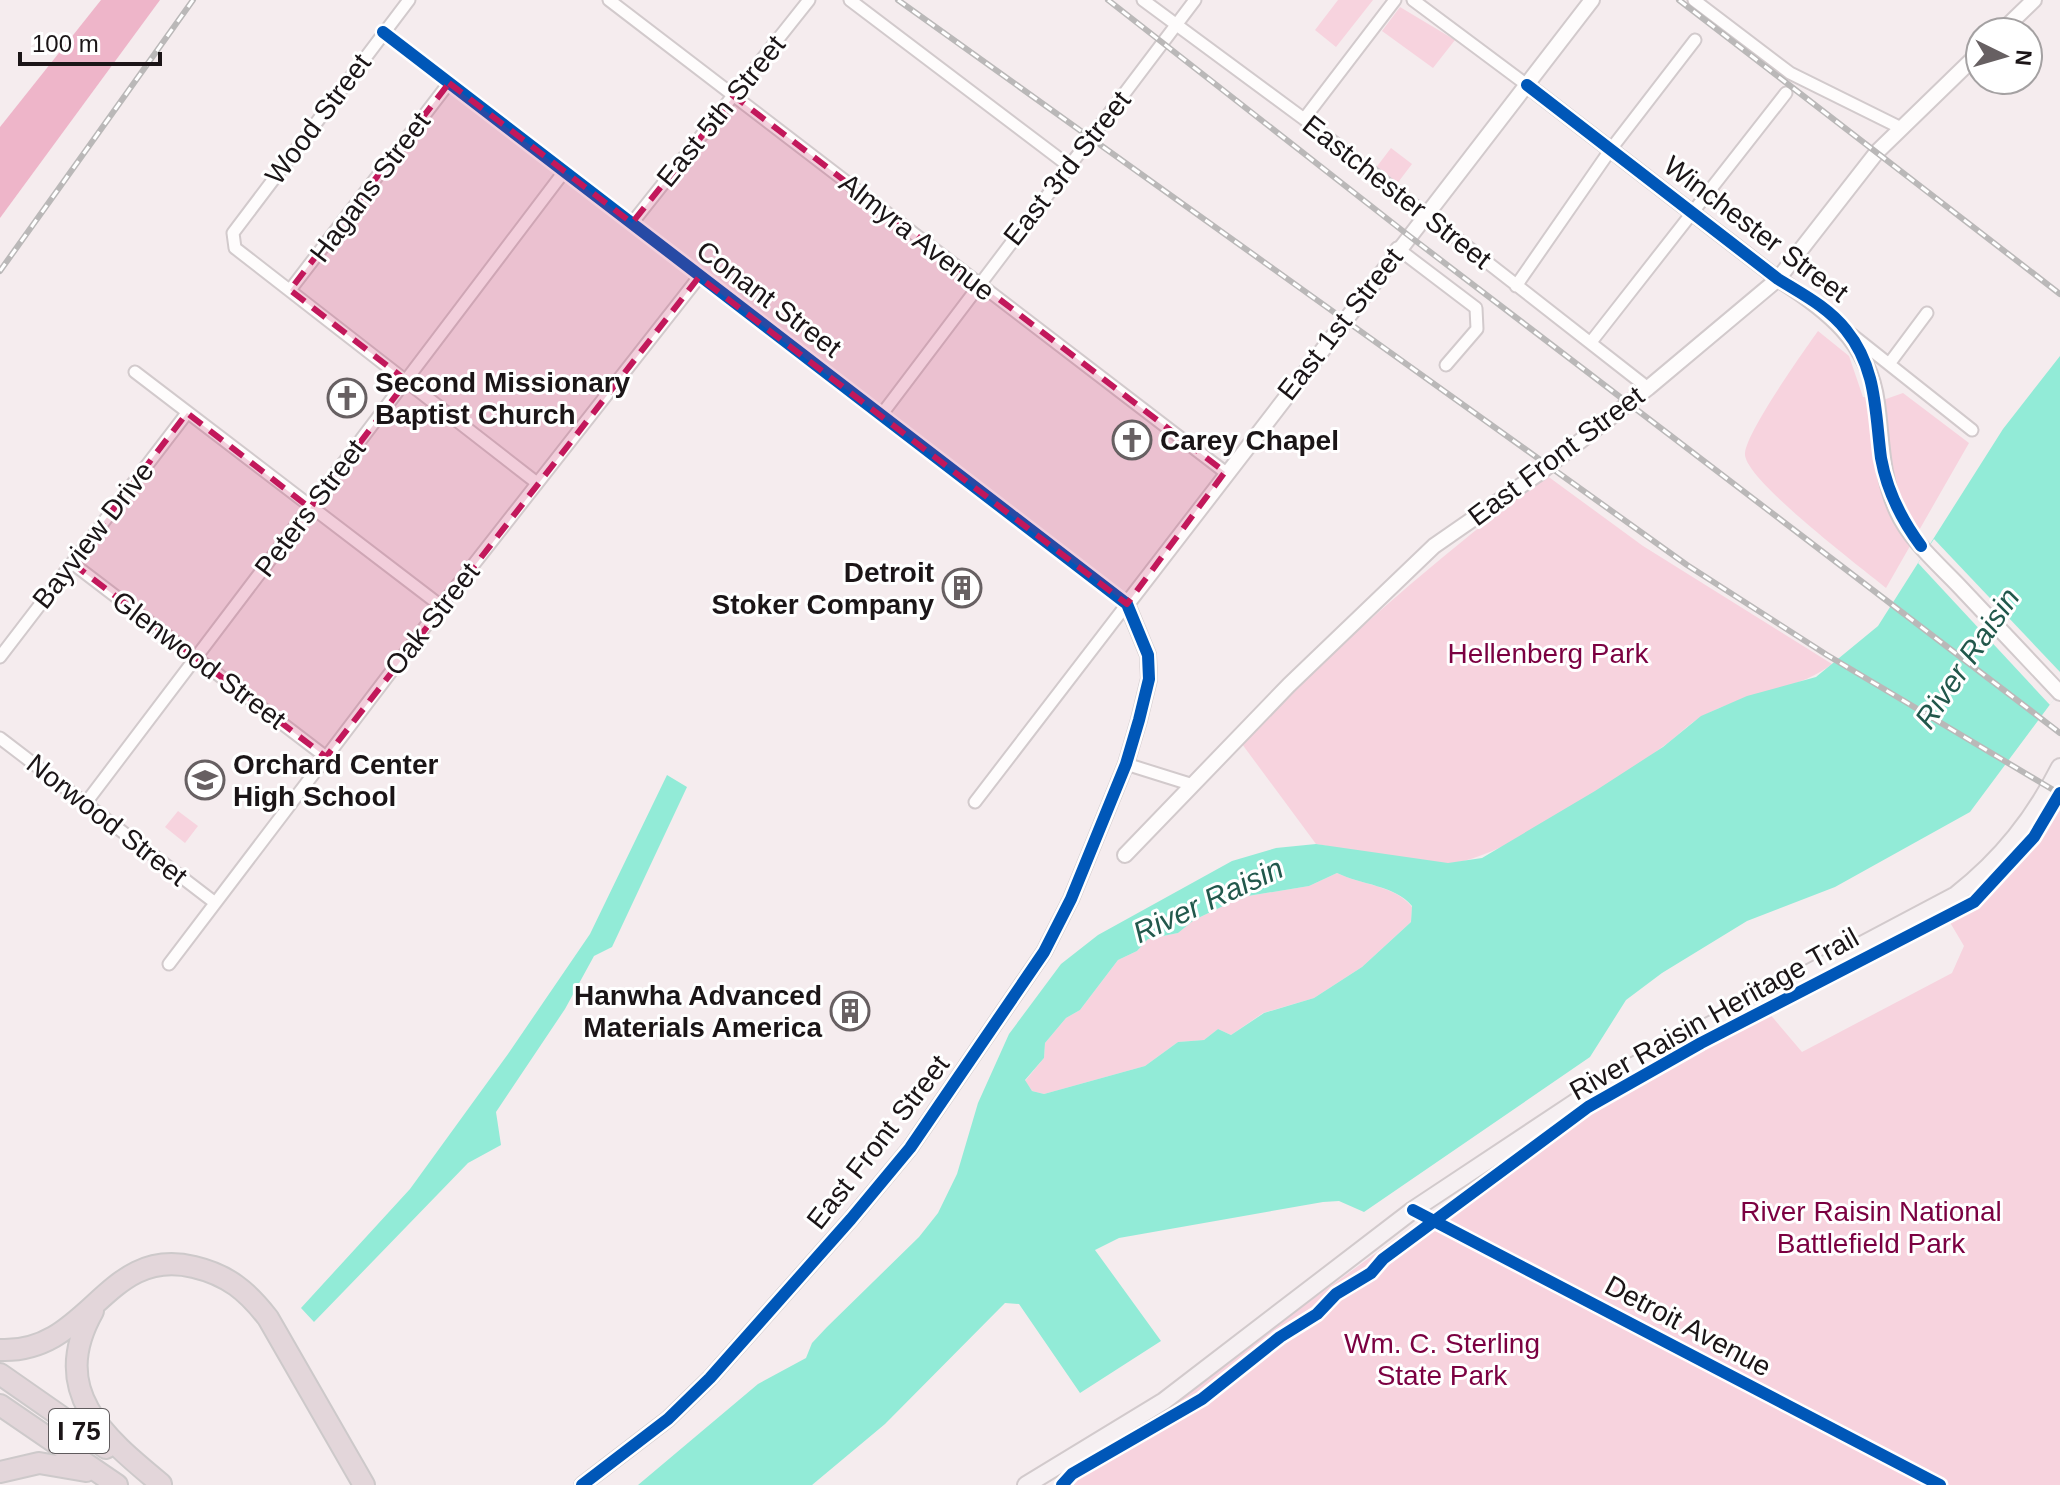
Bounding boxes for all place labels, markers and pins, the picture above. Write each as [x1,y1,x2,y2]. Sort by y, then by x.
place label: Second Missionary Baptist Church [375,367,631,430]
church icon: Second Missionary Baptist Church [326,377,368,419]
church icon: Carey Chapel [1111,419,1153,461]
place label: Carey Chapel [1160,425,1339,456]
place label: Detroit Stoker Company [712,557,934,620]
building icon: Detroit Stoker Company [941,567,983,609]
place label: Orchard Center High School [233,749,438,812]
school or university icon: Orchard Center High School [184,759,226,801]
place label: Hanwha Advanced Materials America [574,980,822,1043]
building icon: Hanwha Advanced Materials America [829,990,871,1032]

